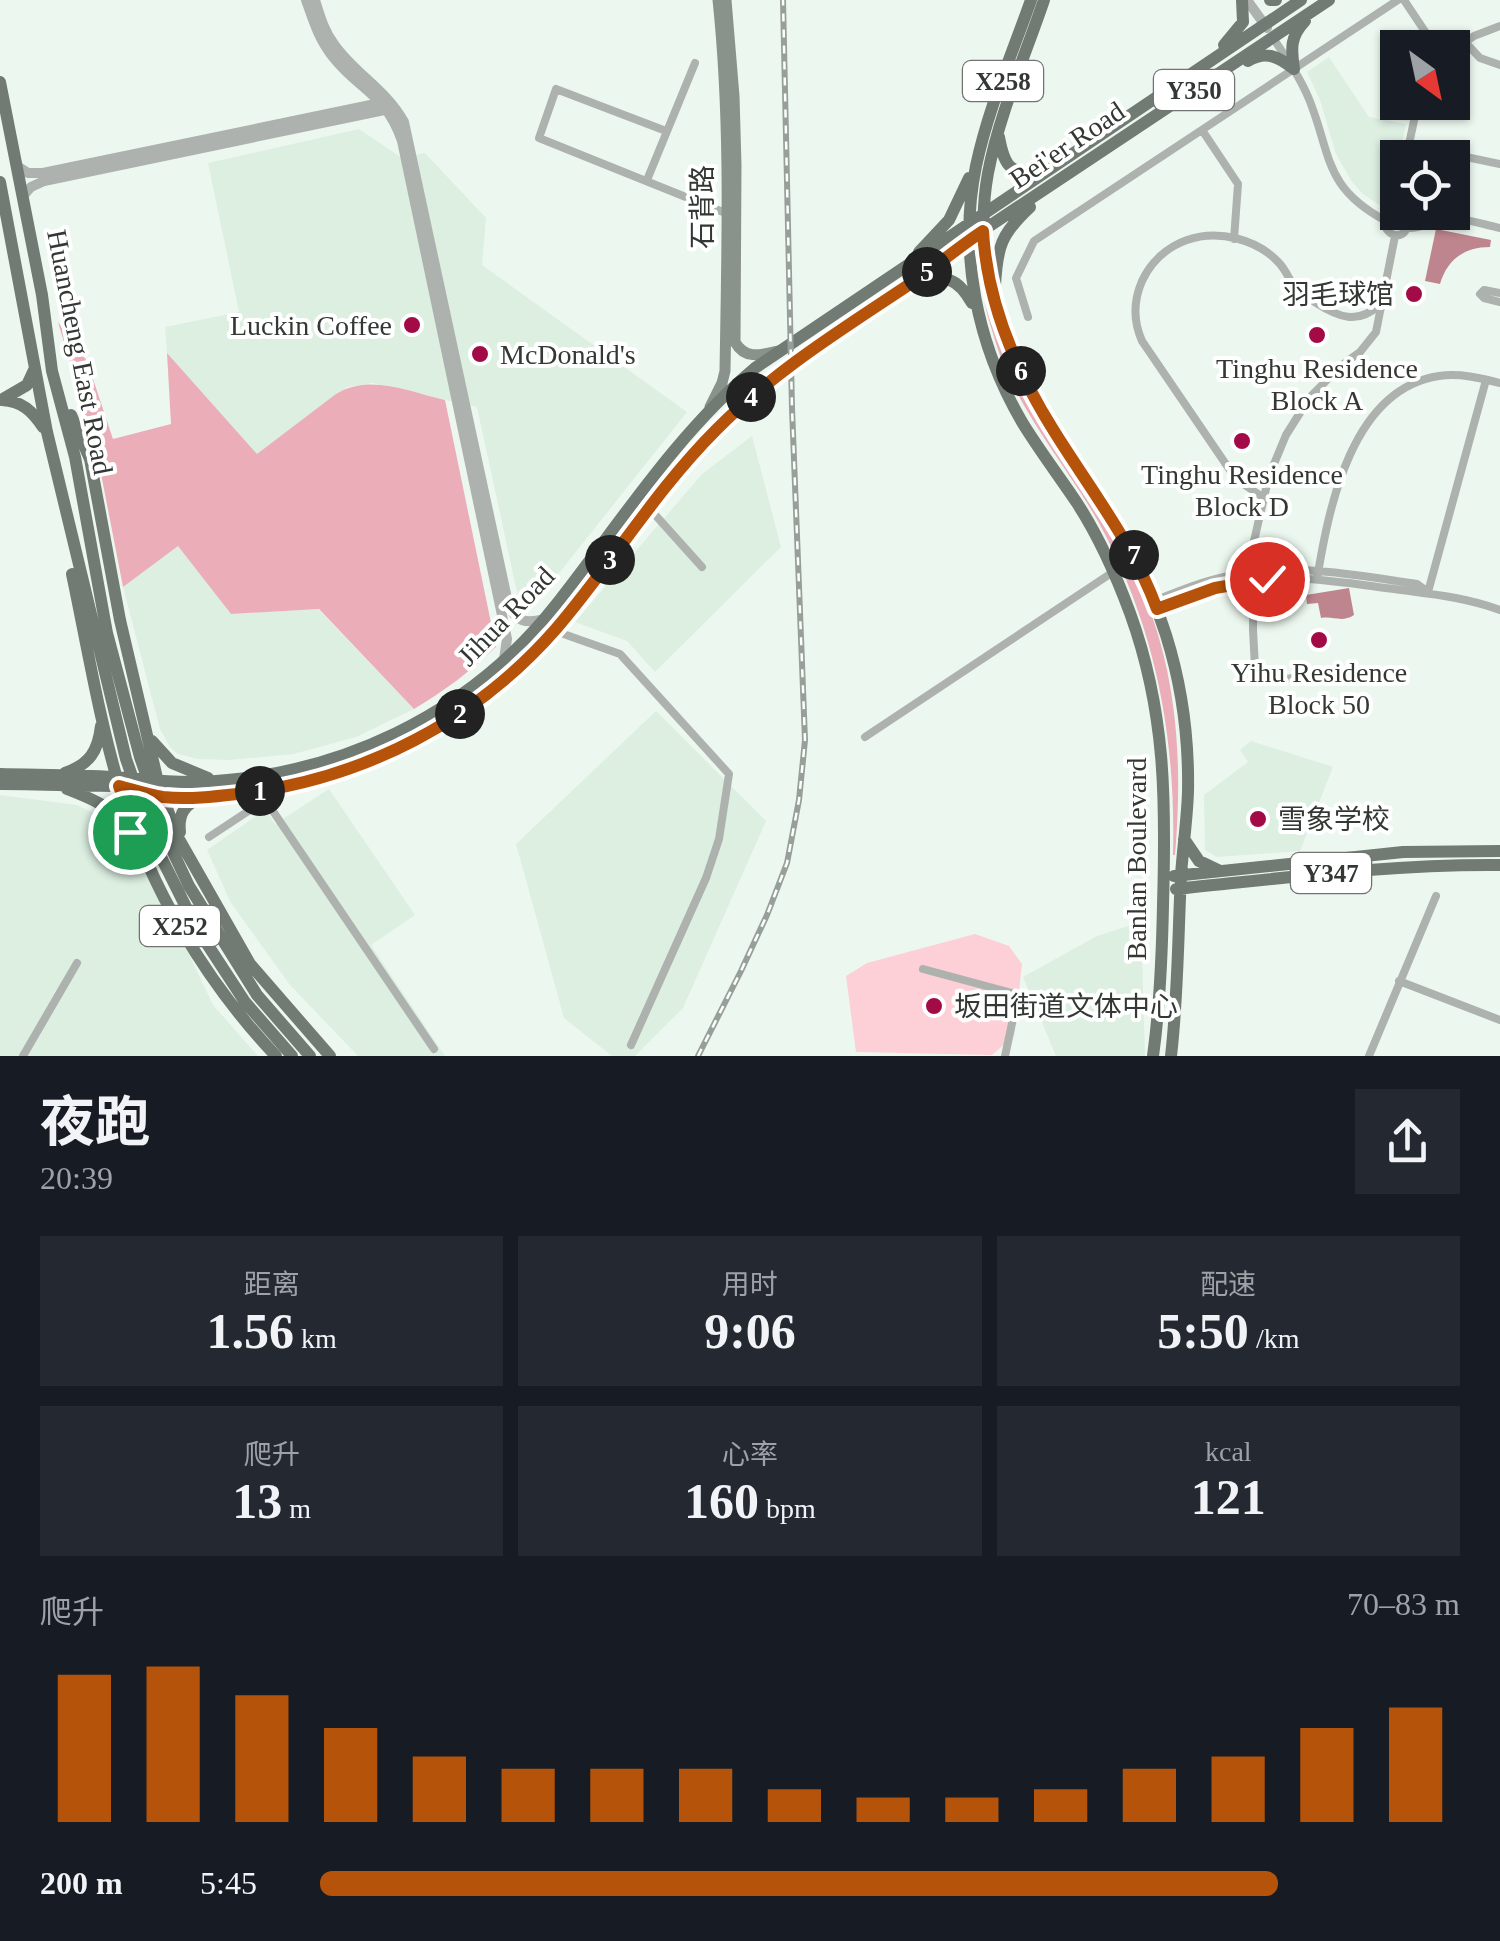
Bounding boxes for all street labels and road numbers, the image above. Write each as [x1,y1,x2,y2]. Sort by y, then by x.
road number: X258 [963,61,1043,101]
road number: Y350 [1154,70,1234,110]
street label: Bei'er Road [1004,95,1130,195]
street label: 石背路 [687,165,718,249]
street label: Huancheng East Road [41,227,119,477]
street label: Jihua Road [451,560,561,672]
street label: Banlan Boulevard [1121,758,1152,960]
road number: Y347 [1291,853,1371,893]
road number: X252 [140,906,220,946]

